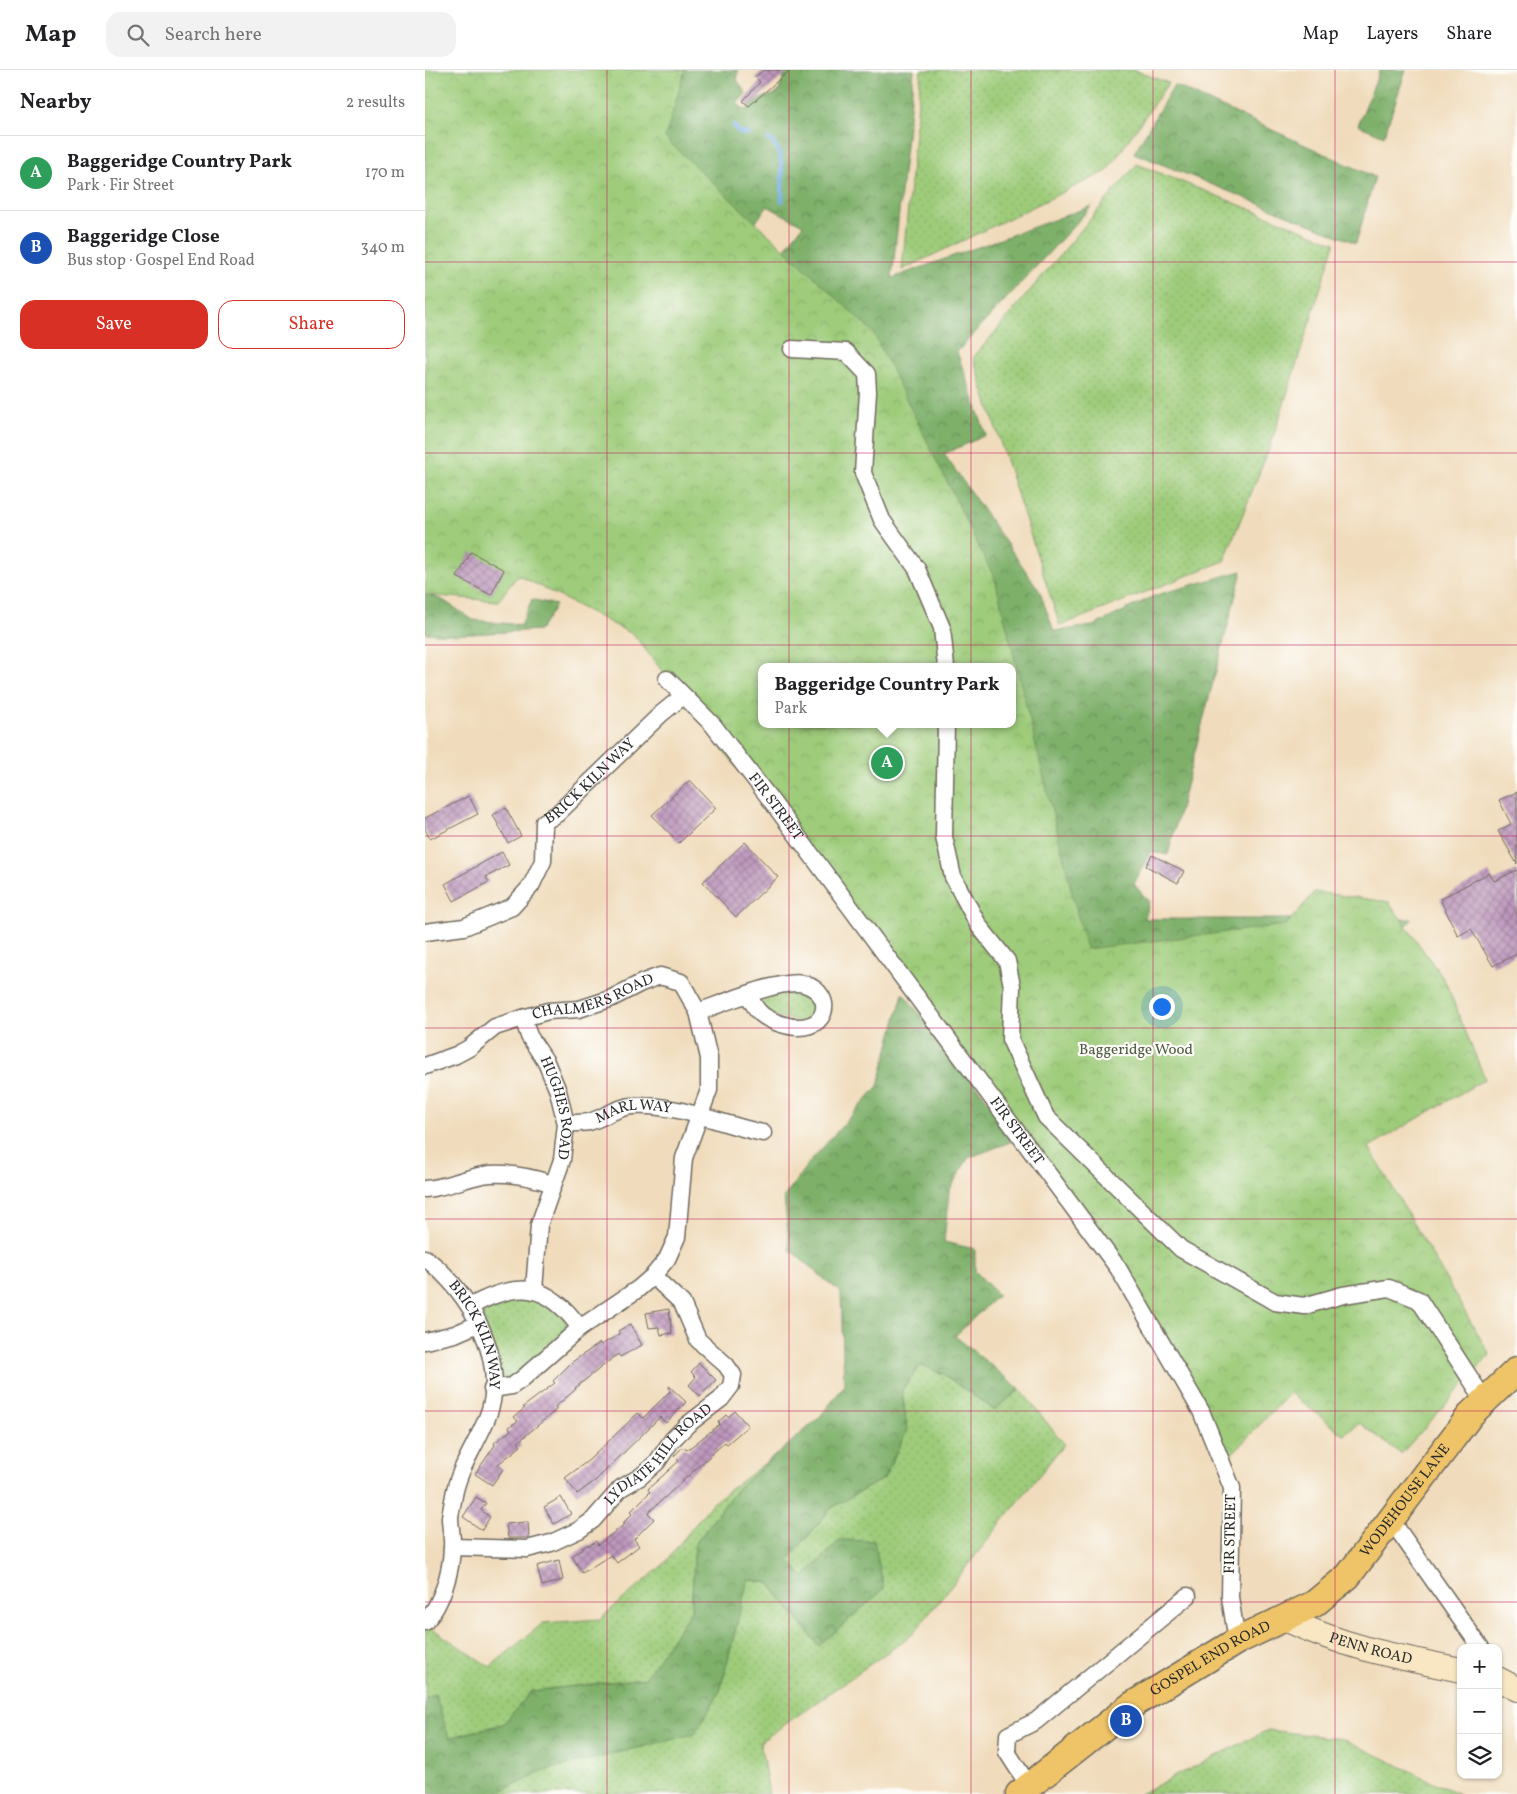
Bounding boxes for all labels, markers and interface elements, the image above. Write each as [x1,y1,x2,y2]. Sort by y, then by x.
search box [106,12,456,57]
text: Map [25,18,76,52]
icon: search [124,21,152,49]
text: Search here [164,22,262,48]
text: Map [1302,22,1338,47]
text: Layers [1366,22,1418,47]
text: Share [1446,22,1492,47]
text: Nearby [20,88,91,117]
text: 2 results [346,92,405,114]
text: Baggeridge Country Park [67,149,292,175]
text: A [30,162,42,184]
text: 170 m [365,162,405,184]
text: Park · Fir Street [67,175,174,197]
text: Baggeridge Close [67,224,220,250]
text: B [31,237,41,259]
text: 340 m [361,237,405,259]
text: Bus stop · Gospel End Road [67,250,255,272]
button: Save [20,300,208,349]
button: Share [218,300,405,349]
popup [758,663,1016,728]
text: Baggeridge Country Park [774,672,1000,698]
text: Park [774,698,807,720]
street label: BRICK KILN WAY [541,733,641,830]
pin: A [871,744,903,782]
street label: FIR STREET [743,768,808,845]
street label: CHALMERS ROAD [530,969,656,1025]
your location [1149,994,1175,1020]
park label: Baggeridge Wood [1079,1040,1193,1061]
street label: HUGHES ROAD [534,1053,577,1161]
street label: FIR STREET [984,1093,1049,1170]
street label: MARL WAY [592,1095,674,1129]
street label: BRICK KILN WAY [443,1276,504,1390]
street label: LYDIATE HILL ROAD [600,1399,717,1510]
street label: WODEHOUSE LANE [1355,1439,1455,1562]
street label: FIR STREET [1220,1494,1242,1574]
street label: GOSPEL END ROAD [1146,1616,1274,1702]
street label: PENN ROAD [1326,1627,1414,1670]
map controls [1457,1644,1502,1779]
button: + [1457,1644,1502,1689]
button: − [1457,1689,1502,1734]
pin: B [1110,1702,1142,1740]
button: layers [1457,1734,1502,1779]

